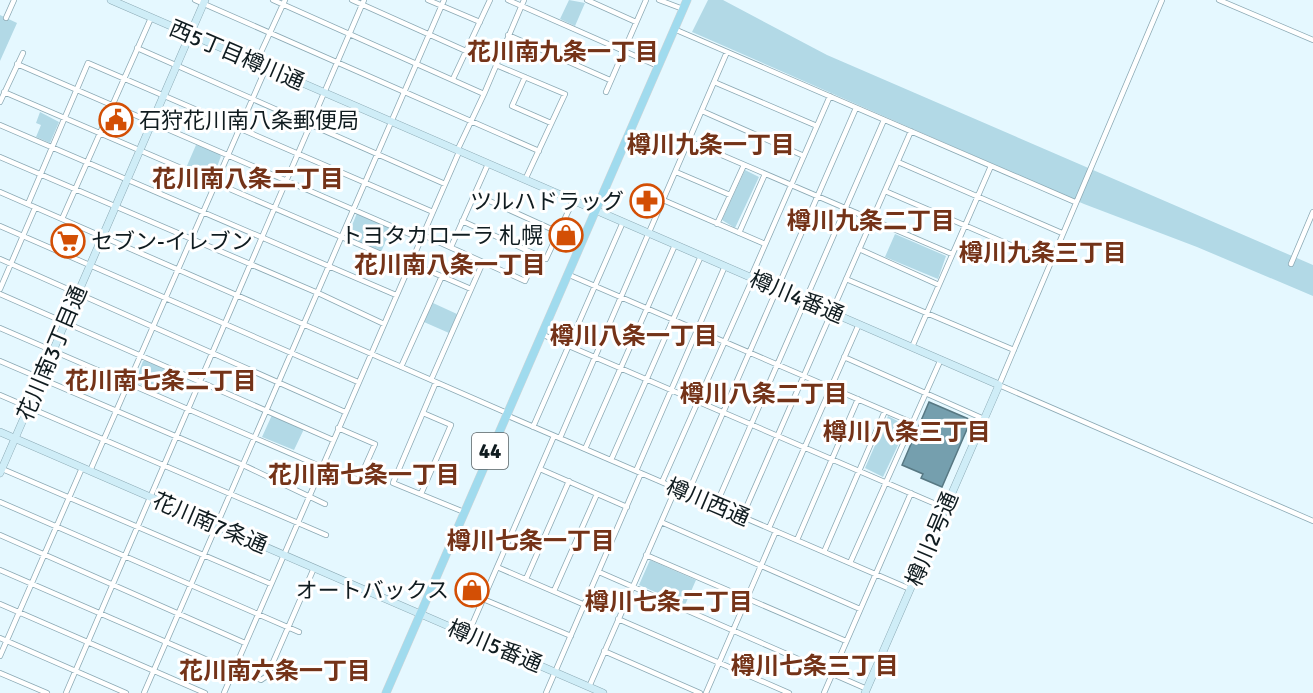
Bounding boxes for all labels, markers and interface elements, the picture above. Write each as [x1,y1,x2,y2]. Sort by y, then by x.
street label: 西5丁目樽川通 [165,14,309,96]
district label: 花川南九条一丁目 [467,37,659,67]
public building icon: 石狩花川南八条郵便局 [98,102,134,138]
place label: 石狩花川南八条郵便局 [139,107,359,134]
district label: 樽川九条一丁目 [627,130,795,160]
district label: 花川南八条二丁目 [152,164,344,194]
pharmacy icon: ツルハドラッグ [629,183,665,219]
place label: ツルハドラッグ [470,188,624,215]
district label: 樽川九条二丁目 [787,206,955,236]
shop icon: トヨタカローラ 札幌 [548,217,584,253]
place label: トヨタカローラ 札幌 [340,222,543,249]
supermarket icon: セブン-イレブン [50,223,86,259]
place label: セブン-イレブン [91,228,253,255]
district label: 樽川九条三丁目 [959,238,1127,268]
district label: 花川南八条一丁目 [354,250,546,280]
street label: 樽川4番通 [746,265,848,329]
street label: 花川南3丁目通 [11,281,93,425]
district label: 樽川八条一丁目 [550,321,718,351]
district label: 花川南七条二丁目 [65,366,257,396]
district label: 樽川八条二丁目 [680,379,848,409]
district label: 樽川八条三丁目 [823,417,991,447]
road number: 44 [472,433,508,469]
district label: 花川南七条一丁目 [268,460,460,490]
street label: 樽川西通 [662,472,754,532]
street label: 花川南7条通 [149,487,271,559]
street label: 樽川2号通 [900,488,964,590]
district label: 樽川七条一丁目 [447,526,615,556]
shop icon: オートバックス [454,572,490,608]
place label: オートバックス [296,577,449,604]
district label: 樽川七条二丁目 [585,587,753,617]
street label: 樽川5番通 [444,614,546,678]
district label: 樽川七条三丁目 [731,651,899,681]
district label: 花川南六条一丁目 [179,656,371,686]

